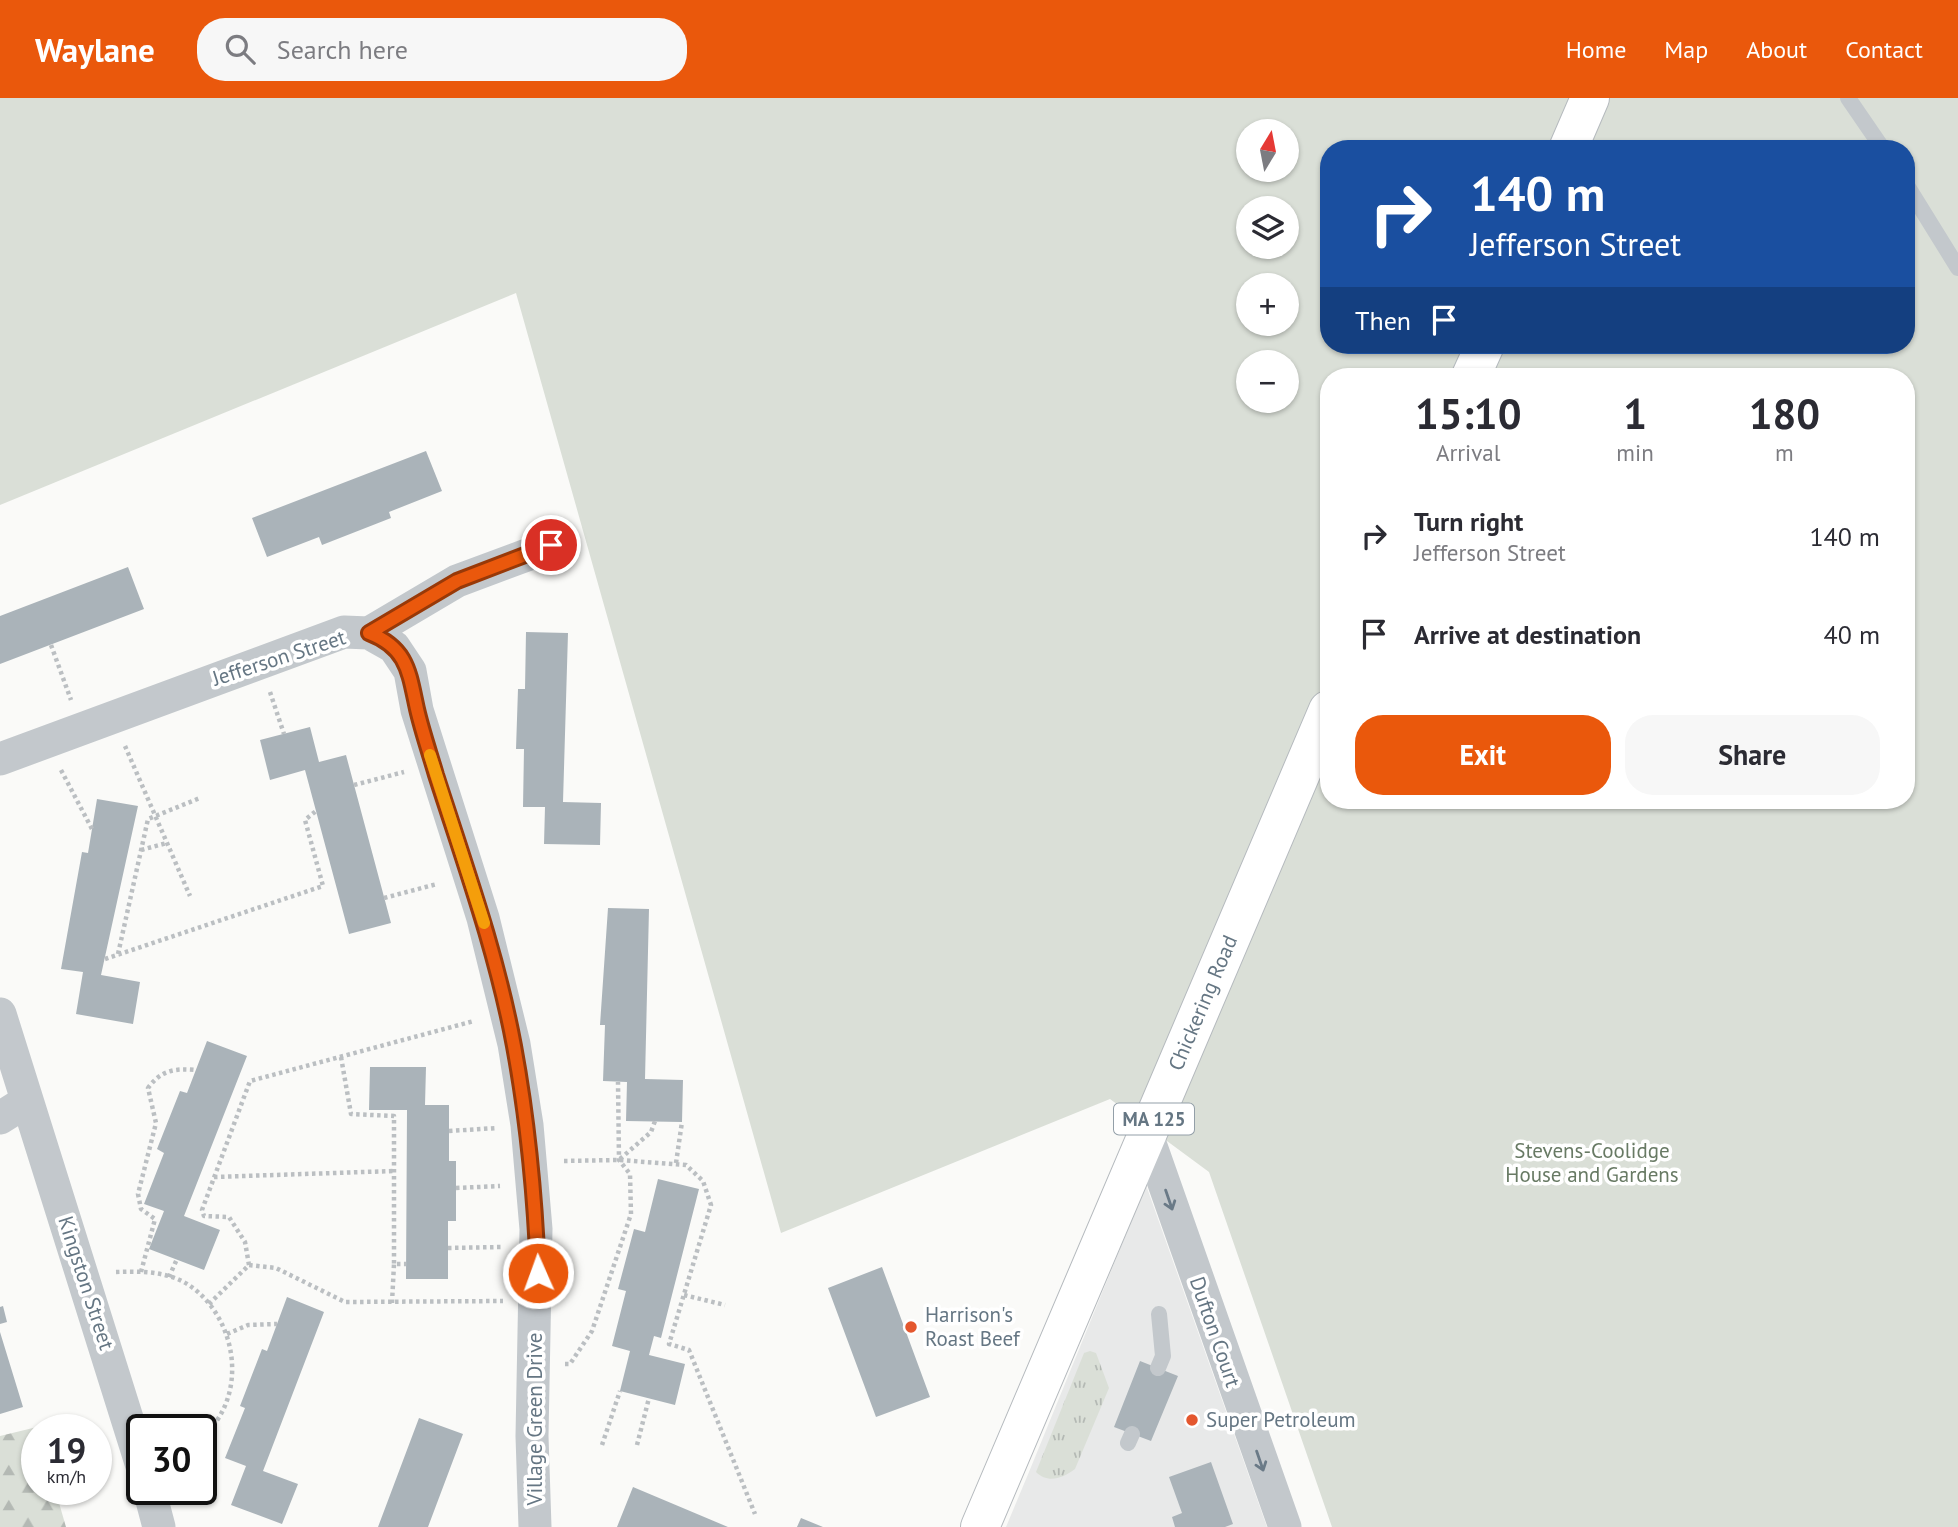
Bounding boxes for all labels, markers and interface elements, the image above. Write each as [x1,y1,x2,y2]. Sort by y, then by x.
search box [197,18,687,81]
text: Waylane [35,28,155,71]
icon: search [221,30,259,68]
text: Search here [277,33,408,66]
text: Home [1566,34,1626,65]
text: Map [1664,34,1708,65]
text: About [1746,34,1807,65]
text: Contact [1845,34,1923,65]
north arrow [1236,119,1298,182]
map controls [1236,119,1299,413]
text: 140 m [1470,161,1605,225]
icon: right [1355,168,1446,259]
button: layers [1236,196,1299,259]
text: Jefferson Street [1470,223,1681,265]
button: + [1236,273,1299,336]
icon: arrive [1425,301,1463,339]
text: Then [1355,304,1411,337]
button: − [1236,350,1299,413]
text: 15:10 [1415,386,1521,441]
text: 1 [1623,386,1647,441]
text: 180 [1749,386,1820,441]
text: Arrival [1436,438,1500,467]
text: min [1616,438,1654,467]
text: m [1775,438,1794,467]
text: Turn right [1414,505,1523,538]
pin [521,515,581,575]
icon: right [1355,517,1393,555]
text: 140 m [1809,520,1880,553]
icon: arrive [532,526,570,564]
text: Jefferson Street [1414,538,1566,567]
icon: arrive [1355,615,1393,653]
text: Arrive at destination [1414,618,1641,651]
text: 40 m [1824,618,1880,651]
street label: Jefferson Street [208,623,349,692]
button: Exit [1355,715,1611,795]
button: Share [1625,715,1880,795]
street label: Chickering Road [1162,931,1243,1075]
road number: MA 125 [1114,1104,1194,1134]
park label: Stevens-Coolidge House and Gardens [1505,1137,1679,1188]
one-way arrow [1164,1188,1176,1210]
street label: Kingston Street [52,1213,121,1353]
position arrow [501,1236,575,1310]
street label: Dufton Court [1184,1273,1247,1391]
place label: Harrison's Roast Beef [925,1301,1021,1352]
marker: Harrison's Roast Beef [903,1319,919,1335]
street label: Village Green Drive [521,1332,548,1507]
place label: Super Petroleum [1206,1406,1356,1433]
marker: Super Petroleum [1184,1412,1200,1428]
speed limit sign: 30 [126,1414,217,1505]
text: 19 [47,1427,86,1473]
one-way arrow [1254,1450,1267,1472]
text: km/h [47,1465,86,1488]

